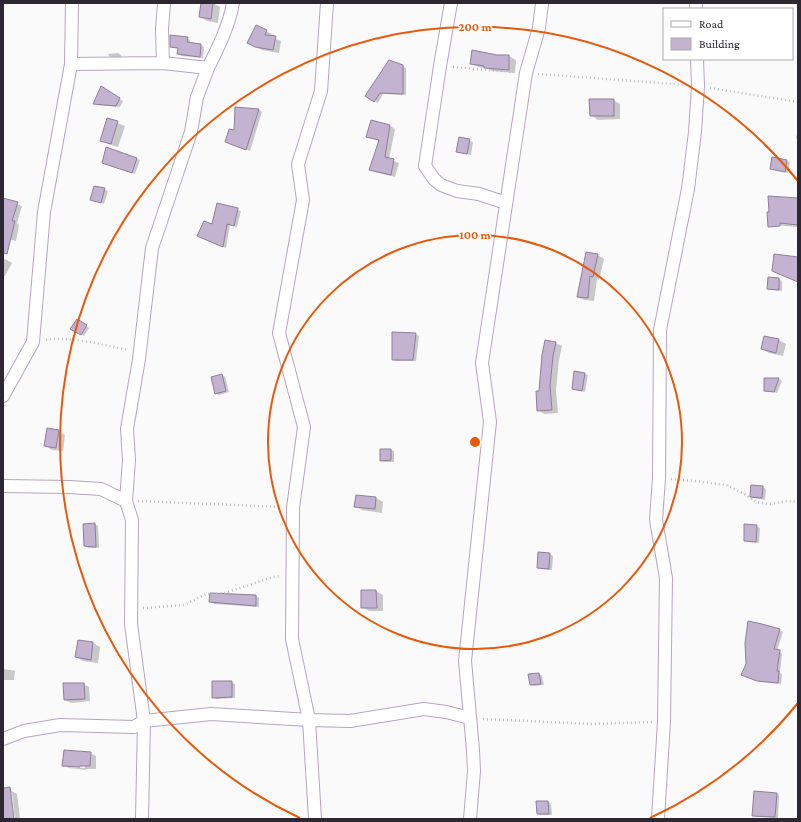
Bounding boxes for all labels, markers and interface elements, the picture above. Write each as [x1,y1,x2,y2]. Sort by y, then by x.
legend [663,8,793,60]
text: Road [699,17,724,31]
text: 200 m [458,20,492,34]
text: Building [699,37,740,51]
text: 100 m [459,228,492,242]
centre of rings [468,435,482,449]

